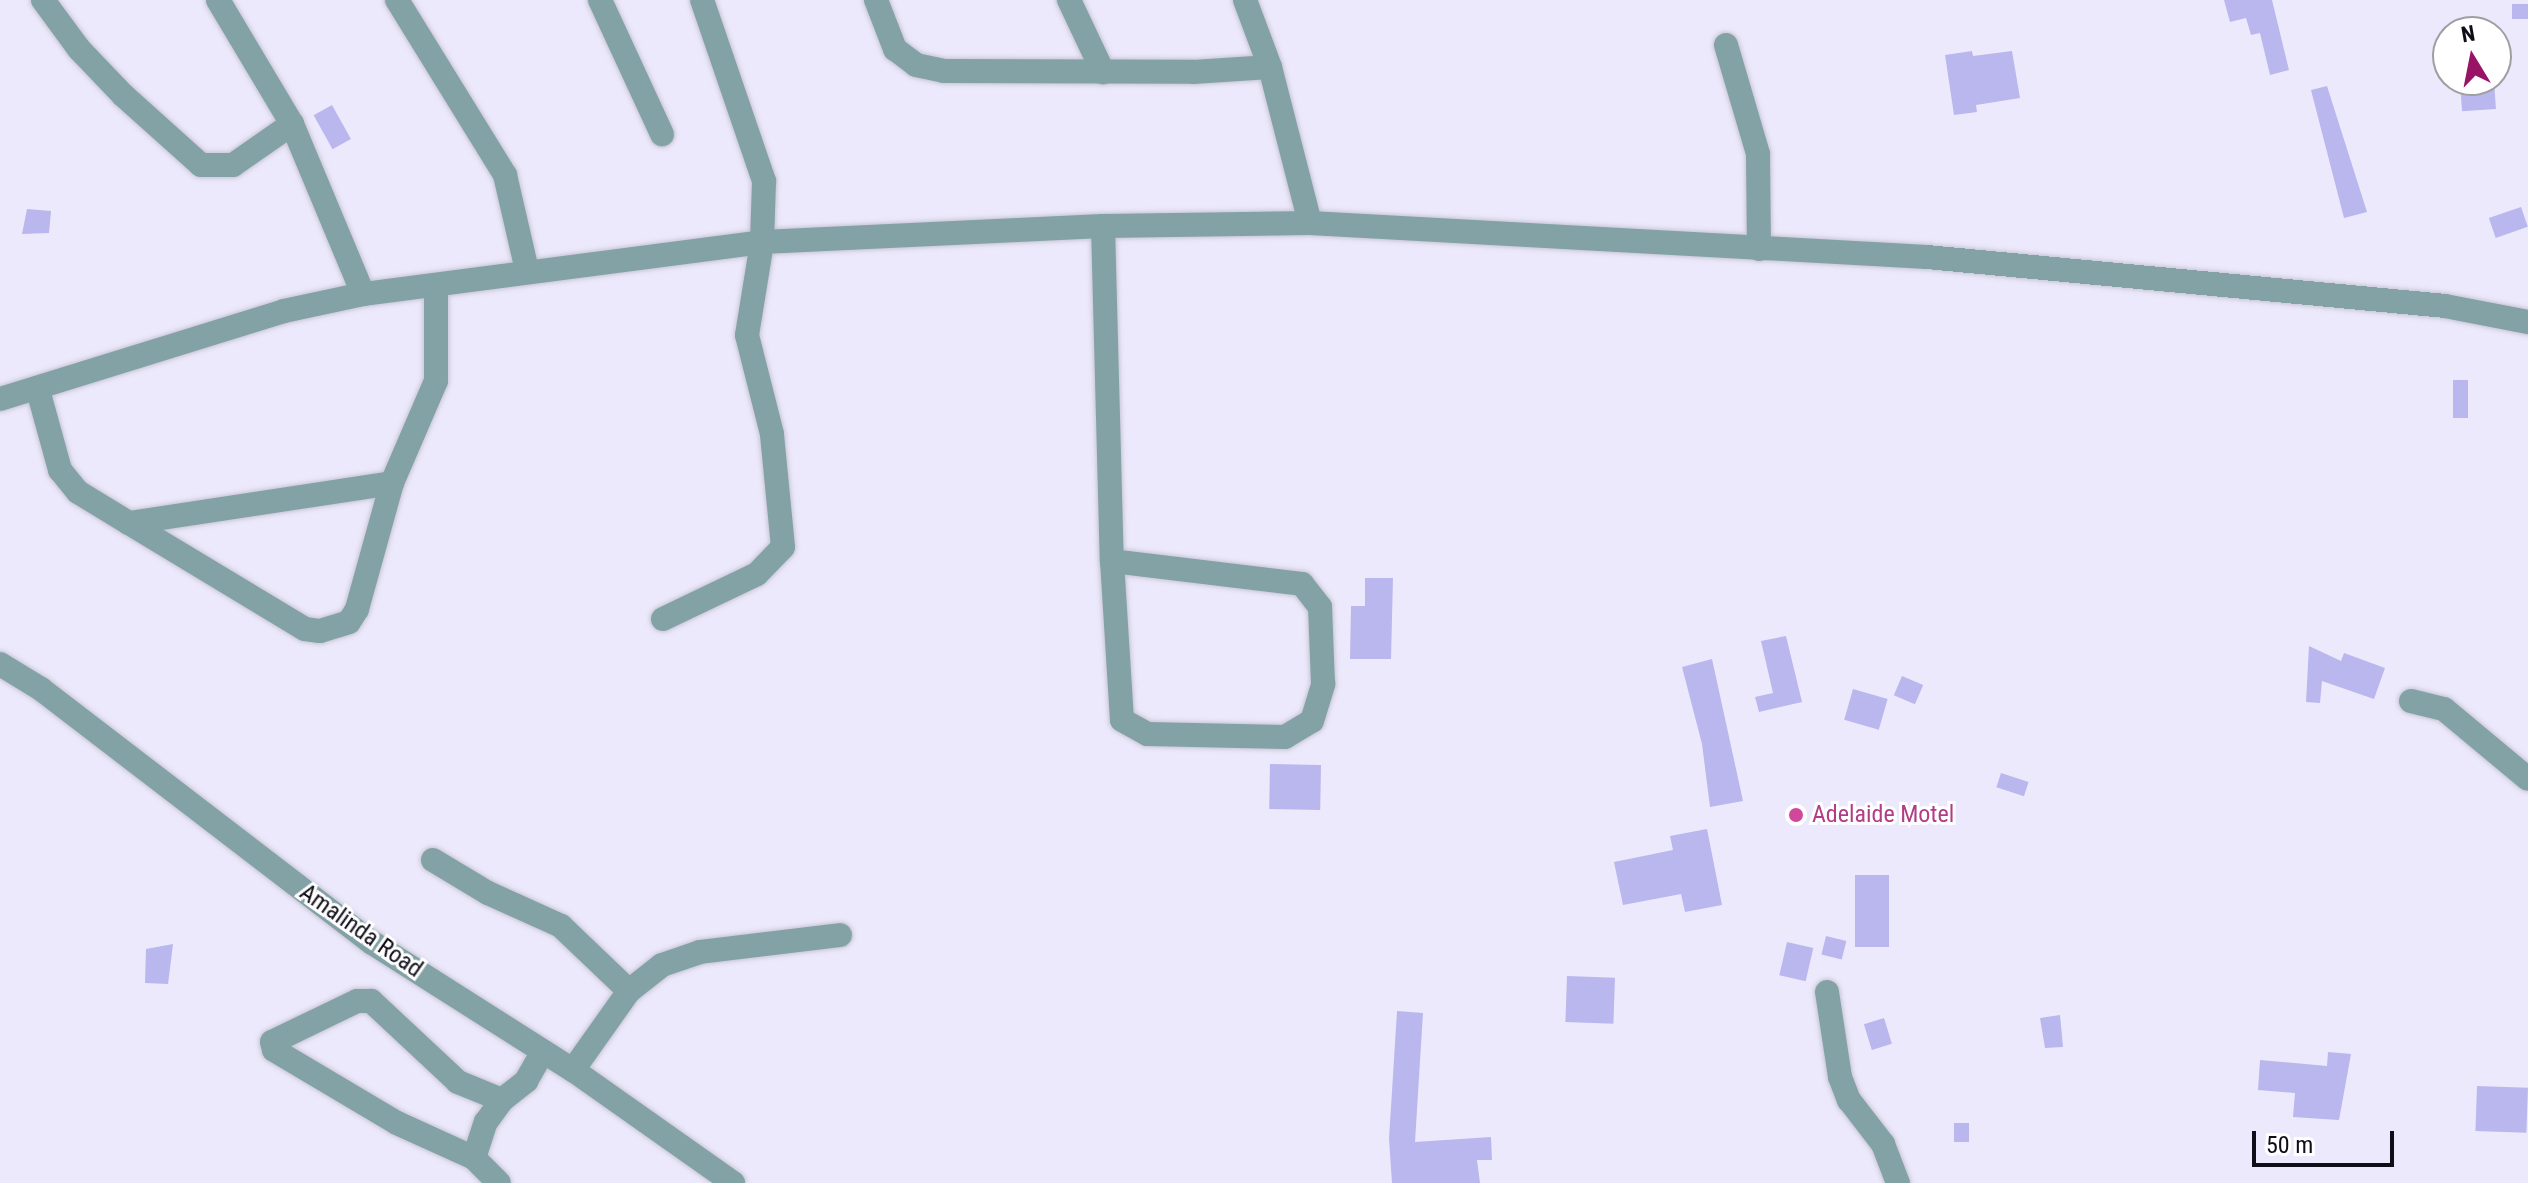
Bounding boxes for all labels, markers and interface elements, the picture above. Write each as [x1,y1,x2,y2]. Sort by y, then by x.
north arrow [2432,16,2512,96]
text: N [2459,20,2477,47]
place label: Adelaide Motel [1812,801,1954,829]
marker: Adelaide Motel [1787,806,1805,824]
street label: Amalinda Road [294,878,428,984]
scale bar [2256,1115,2398,1165]
text: 50 m [2266,1131,2313,1159]

